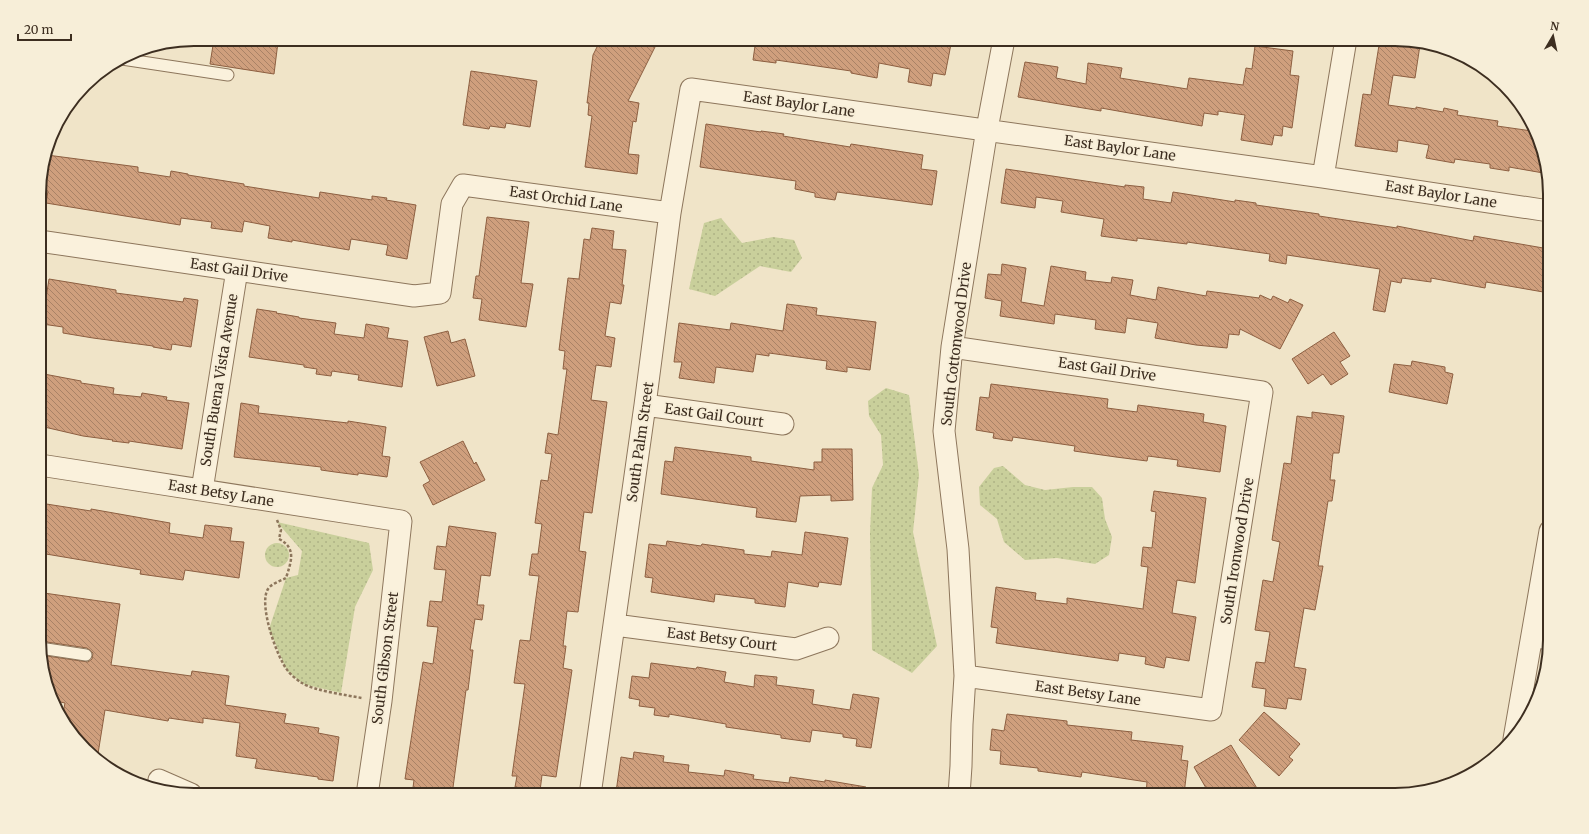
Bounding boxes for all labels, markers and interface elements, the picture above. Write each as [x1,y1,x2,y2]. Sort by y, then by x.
scale bar [18,16,71,42]
north arrow [1533,16,1573,56]
text: N [1549,19,1560,34]
text: 20 m [24,22,53,37]
street label: East Baylor Lane [742,87,856,121]
street label: East Baylor Lane [1063,131,1177,165]
street label: East Baylor Lane [1384,176,1498,212]
street label: East Orchid Lane [508,182,624,216]
street label: East Gail Drive [189,254,289,286]
street label: South Cottonwood Drive [937,261,975,427]
street label: South Buena Vista Avenue [196,292,242,468]
street label: East Gail Drive [1057,353,1157,385]
street label: South Palm Street [623,380,657,503]
street label: East Gail Court [663,399,765,431]
street label: East Betsy Lane [167,476,275,510]
street label: South Ironwood Drive [1217,476,1257,626]
street label: South Gibson Street [368,590,402,725]
street label: East Betsy Court [666,623,779,655]
street label: East Betsy Lane [1034,677,1142,709]

